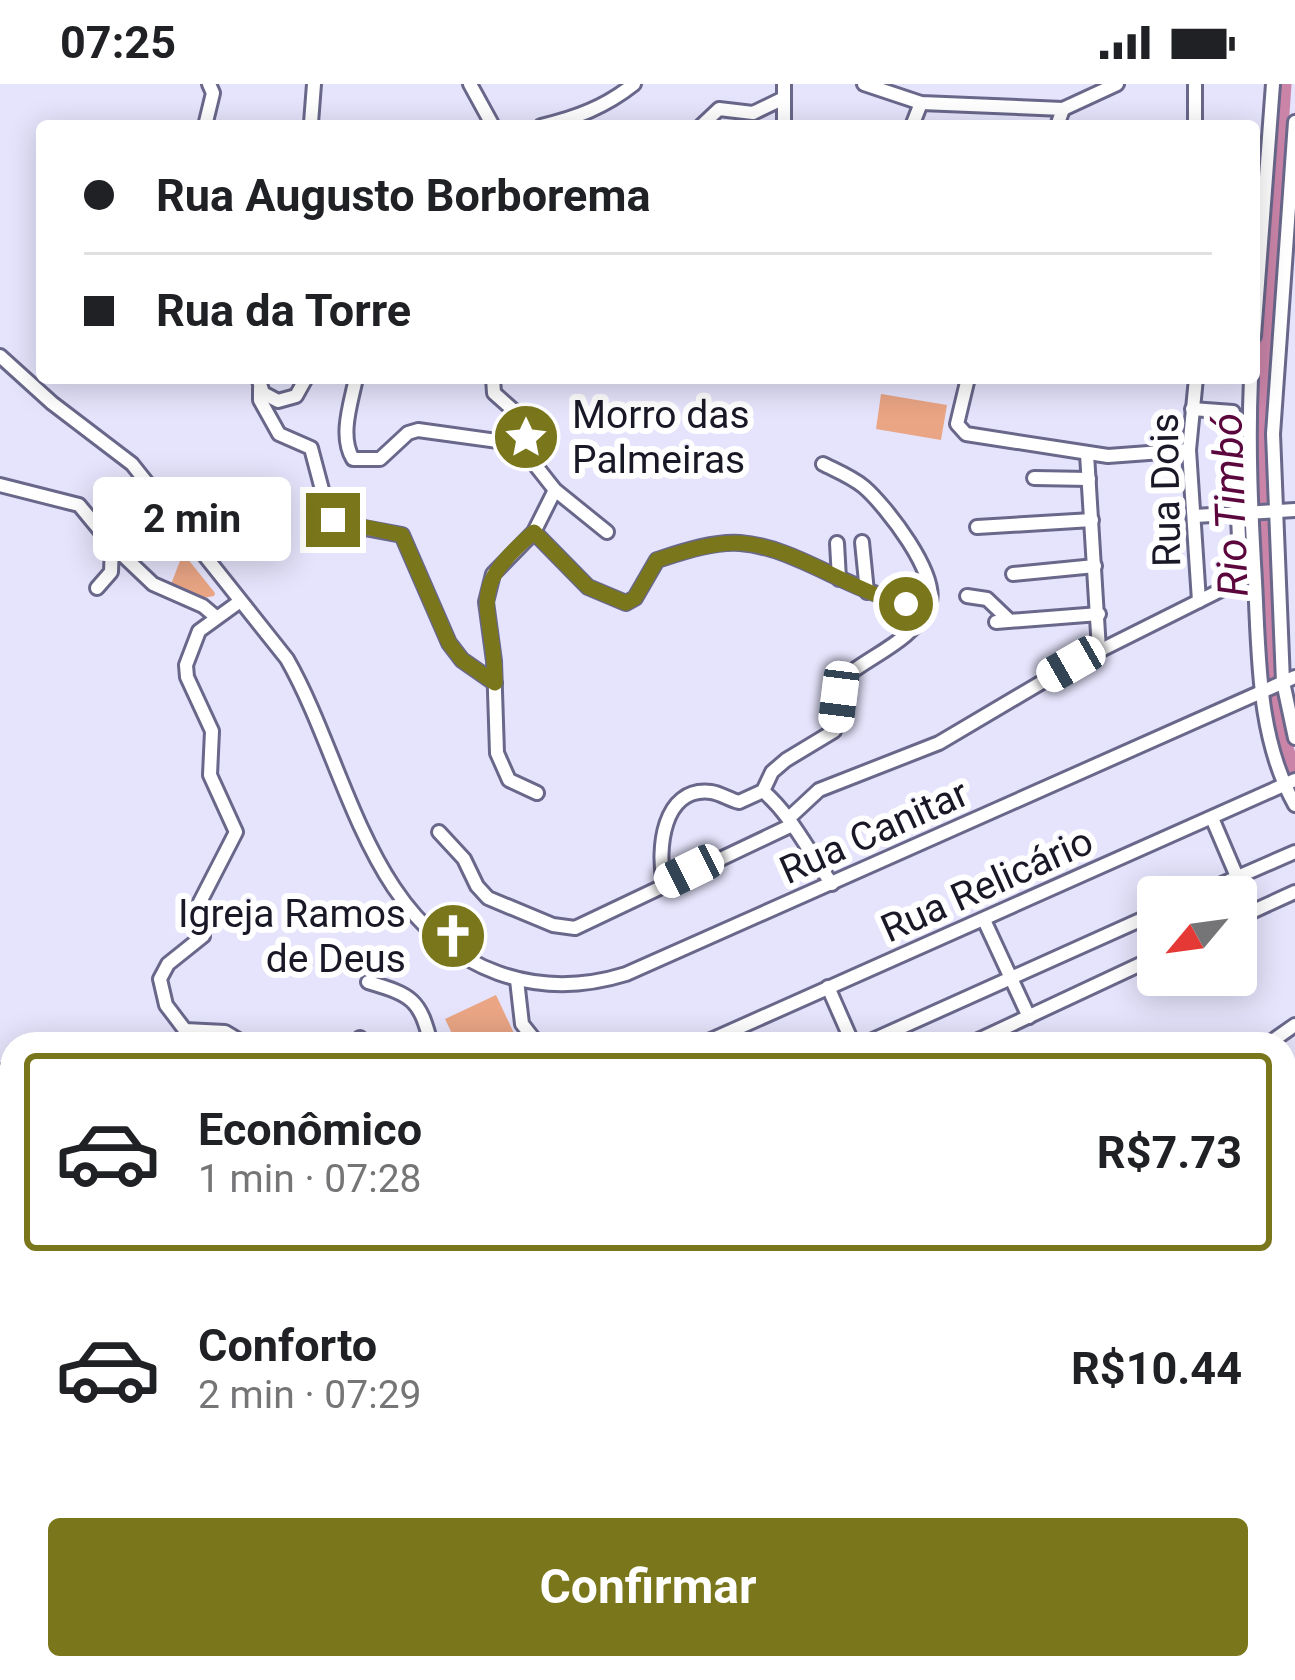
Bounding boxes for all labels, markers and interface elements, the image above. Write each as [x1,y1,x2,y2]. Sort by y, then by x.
text: 07:25 [60,16,176,69]
text: Rua Augusto Borborema [156,169,650,222]
text: Rua da Torre [156,284,411,337]
place label: Morro das Palmeiras [572,392,750,483]
place icon: Morro das Palmeiras [491,402,561,472]
water label: Rio Timbó [1202,412,1258,598]
street label: Rua Dois [1142,413,1190,567]
callout: 2 min [93,478,291,562]
route end [306,493,360,547]
text: 2 min [143,496,241,542]
route start [879,577,933,631]
car [1031,630,1111,698]
car [817,659,861,735]
street label: Rua Canitar [773,770,975,894]
street label: Rua Relicário [874,818,1100,952]
car [649,839,729,903]
north arrow [1137,876,1257,996]
map controls [1137,876,1257,996]
place label: Igreja Ramos de Deus [178,891,406,982]
church icon: Igreja Ramos de Deus [418,901,488,971]
icon: car [54,1098,162,1206]
text: Econômico [198,1103,422,1156]
text: R$7.73 [1097,1126,1242,1179]
text: 1 min · 07:28 [198,1156,421,1202]
icon: car [54,1314,162,1422]
text: Conforto [198,1319,377,1372]
text: R$10.44 [1071,1342,1242,1395]
text: 2 min · 07:29 [198,1372,421,1418]
button: Confirmar [48,1518,1248,1656]

